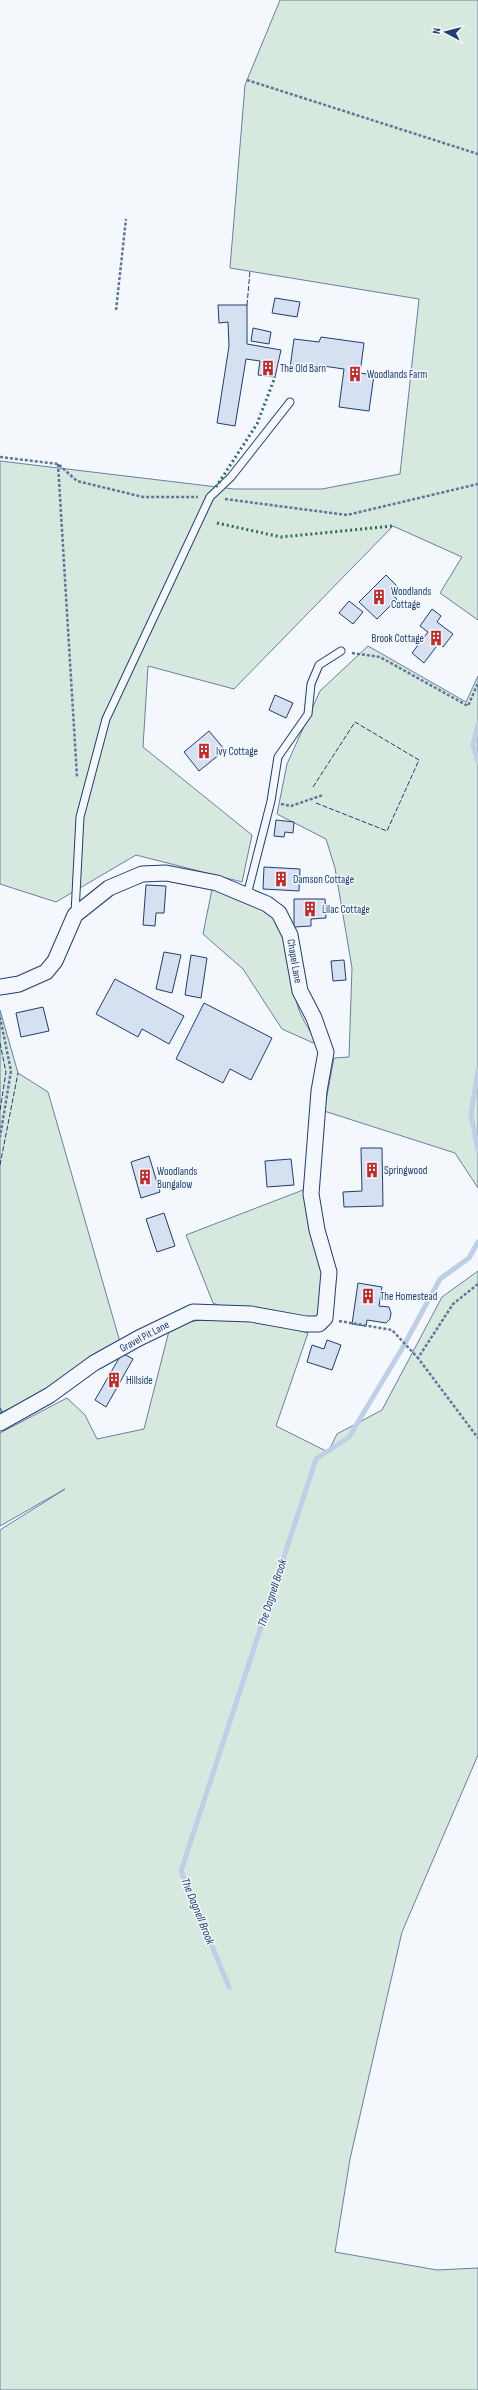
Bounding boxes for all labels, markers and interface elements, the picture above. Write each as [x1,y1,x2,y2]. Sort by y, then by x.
north arrow [426,12,466,52]
text: N [430,27,443,35]
building icon: The Old Barn [259,359,277,377]
place label: The Old Barn [280,362,326,375]
building icon: Woodlands Farm [346,365,364,383]
place label: Woodlands Farm [367,368,427,381]
place label: Woodlands Cottage [391,585,431,611]
building icon: Woodlands Cottage [370,588,388,606]
building icon: Brook Cottage [427,629,445,647]
place label: Brook Cottage [372,632,424,645]
building icon: Ivy Cottage [195,742,213,760]
place label: Ivy Cottage [216,745,258,758]
building icon: Damson Cottage [272,870,290,888]
place label: Damson Cottage [293,873,354,886]
building icon: Lilac Cottage [301,900,319,918]
place label: Lilac Cottage [322,903,370,916]
street label: Chapel Lane [284,938,305,984]
building icon: Springwood [363,1161,381,1179]
place label: Springwood [384,1164,428,1177]
place label: Woodlands Bungalow [157,1165,197,1191]
building icon: Woodlands Bungalow [136,1168,154,1186]
building icon: The Homestead [359,1287,377,1305]
place label: The Homestead [380,1290,438,1303]
street label: Gravel Pit Lane [117,1318,171,1355]
building icon: Hillside [105,1371,123,1389]
place label: Hillside [126,1374,153,1387]
water label: The Dagnell Brook [254,1557,291,1629]
water label: The Dagnell Brook [177,1876,218,1947]

